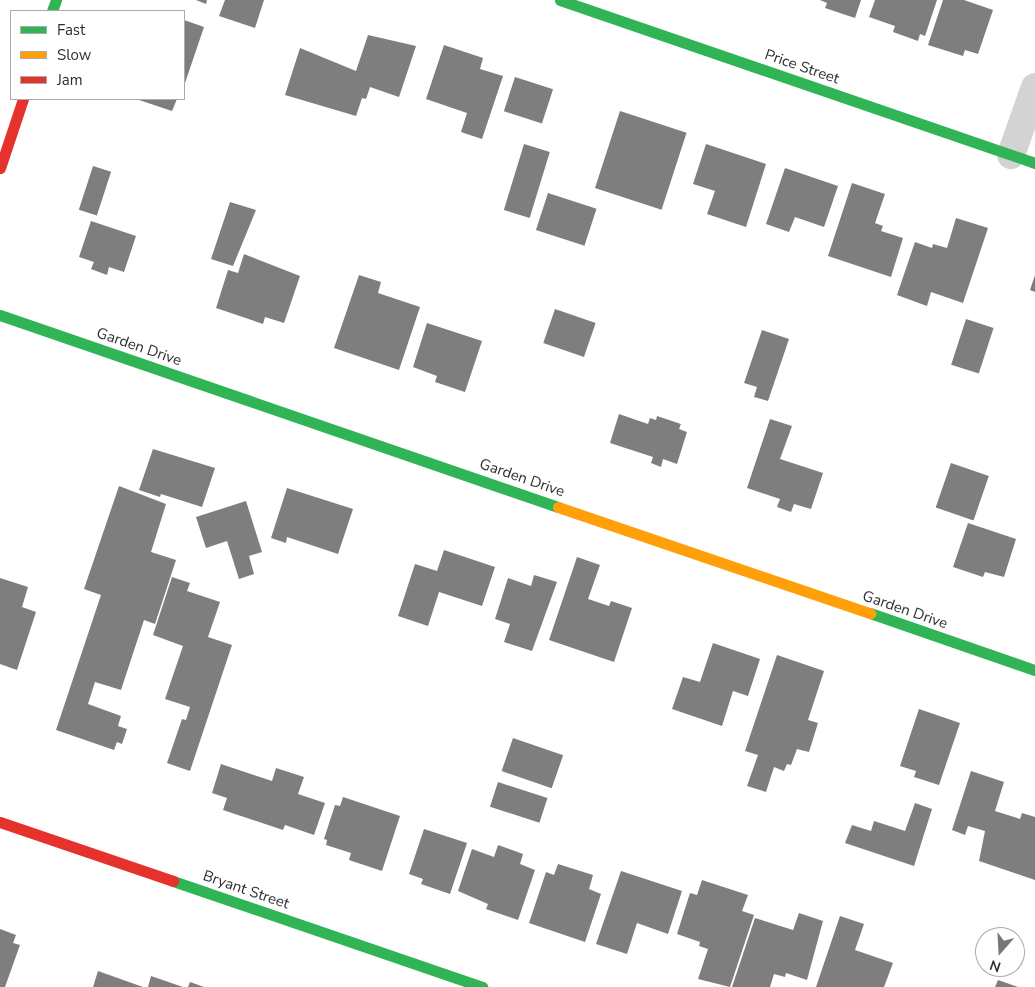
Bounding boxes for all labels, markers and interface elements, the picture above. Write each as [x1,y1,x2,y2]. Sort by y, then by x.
legend [10,10,185,100]
text: Fast [57,20,85,40]
text: Slow [57,45,91,65]
street label: Price Street [762,46,842,88]
text: Jam [57,70,83,90]
street label: Garden Drive [94,324,184,370]
street label: Garden Drive [477,455,567,501]
street label: Garden Drive [860,587,950,633]
street label: Bryant Street [201,867,291,913]
north arrow [975,927,1025,977]
text: N [987,955,1003,976]

